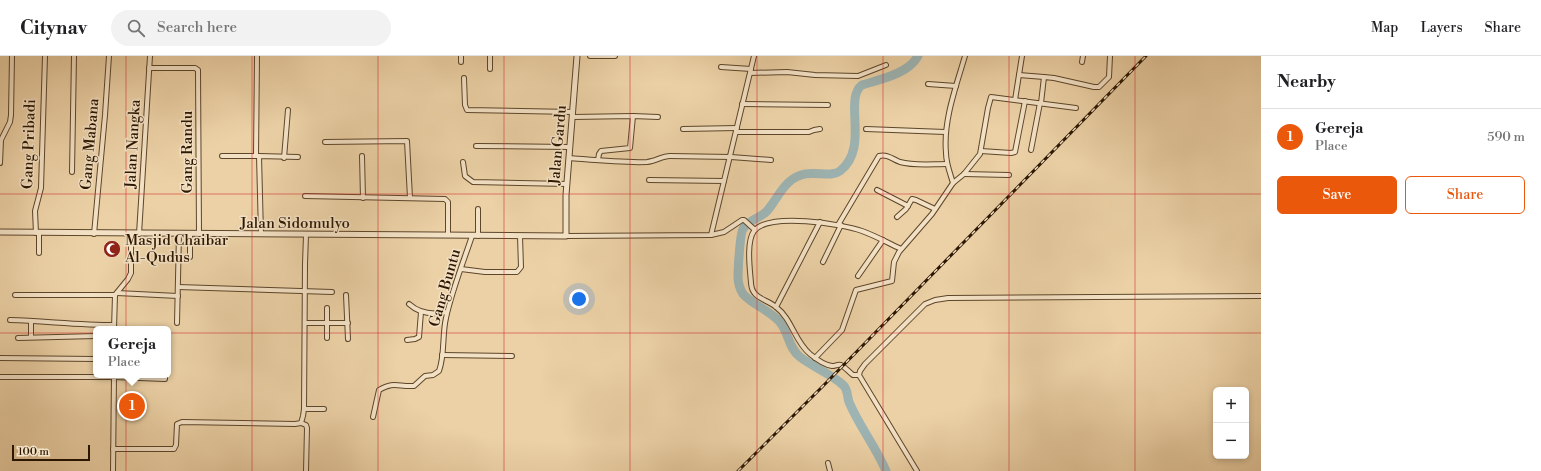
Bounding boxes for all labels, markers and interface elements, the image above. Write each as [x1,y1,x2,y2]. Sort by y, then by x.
search box [111,10,391,46]
text: Citynav [20,16,87,40]
icon: search [125,17,147,39]
text: Search here [157,18,237,37]
text: Map [1371,19,1398,37]
text: Layers [1420,19,1463,37]
text: Share [1485,19,1521,37]
text: Nearby [1277,71,1336,93]
street label: Gang Mabana [77,97,104,191]
street label: Gang Pribadi [18,99,40,189]
street label: Jalan Nangka [121,99,145,190]
street label: Jalan Gardu [545,104,571,187]
street label: Gang Randu [178,110,197,193]
text: Gereja [1315,119,1363,138]
text: 1 [1287,129,1293,145]
text: 590 m [1487,129,1525,145]
text: Place [1315,138,1347,154]
button: Save [1277,176,1397,214]
button: Share [1405,176,1525,214]
street label: Jalan Sidomulyo [239,214,350,233]
place label: Masjid Chaibar Al-Qudus [124,231,229,267]
mosque icon: Masjid Chaibar Al-Qudus [102,239,122,259]
street label: Gang Buntu [425,246,465,329]
your location [569,289,589,309]
popup [93,326,171,378]
text: Gereja [108,335,156,354]
text: Place [108,354,140,370]
map controls [1213,387,1249,459]
button: + [1213,387,1249,423]
pin: 1 [119,391,145,421]
button: − [1213,423,1249,459]
scale bar [12,443,90,462]
text: 100 m [18,445,49,459]

